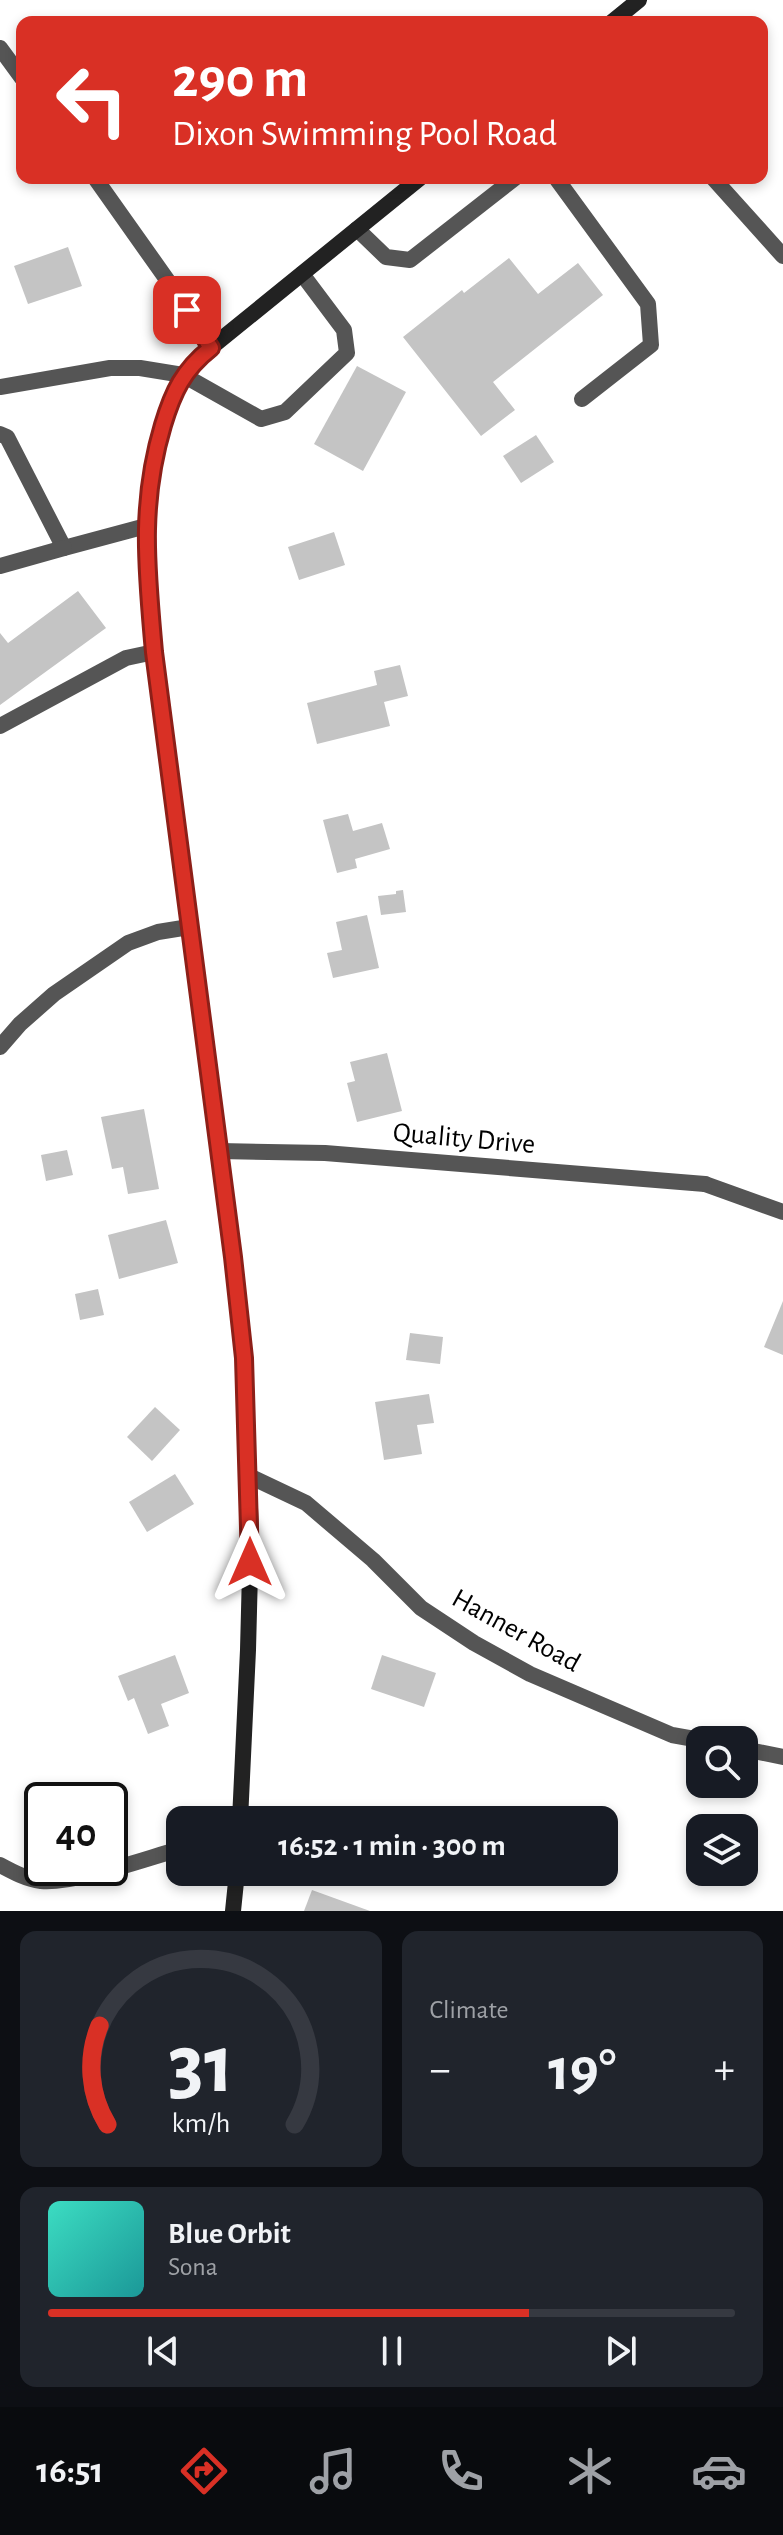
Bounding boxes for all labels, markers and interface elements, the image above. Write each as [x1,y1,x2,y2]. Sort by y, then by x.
icon: left [40,48,144,152]
text: 290 m [172,51,308,107]
text: Dixon Swimming Pool Road [172,116,557,152]
pin [153,276,221,344]
icon: arrive [165,288,209,332]
street label: Quality Drive [392,1119,536,1159]
position arrow [208,1520,292,1604]
street label: Hanner Road [447,1584,585,1678]
map controls [686,1726,758,1886]
button: search [686,1726,758,1798]
speed limit sign: 40 [24,1782,128,1886]
button: layers [686,1814,758,1886]
text: 16:52 · 1 min · 300 m [278,1831,506,1861]
text: Climate [430,1997,508,2023]
text: 31 [168,2024,234,2108]
text: 19° [548,2041,616,2101]
text: − [430,2048,451,2092]
text: + [714,2048,735,2092]
text: km/h [171,2109,230,2138]
text: Blue Orbit [168,2219,291,2249]
text: Sona [168,2254,218,2280]
icon: previous [141,2329,185,2373]
icon: pause [370,2329,414,2373]
icon: next [599,2329,643,2373]
icon: directions [176,2443,232,2499]
icon: music [305,2443,361,2499]
icon: phone [433,2443,489,2499]
icon: climate [562,2443,618,2499]
icon: car [691,2443,747,2499]
text: 16:51 [36,2453,103,2489]

